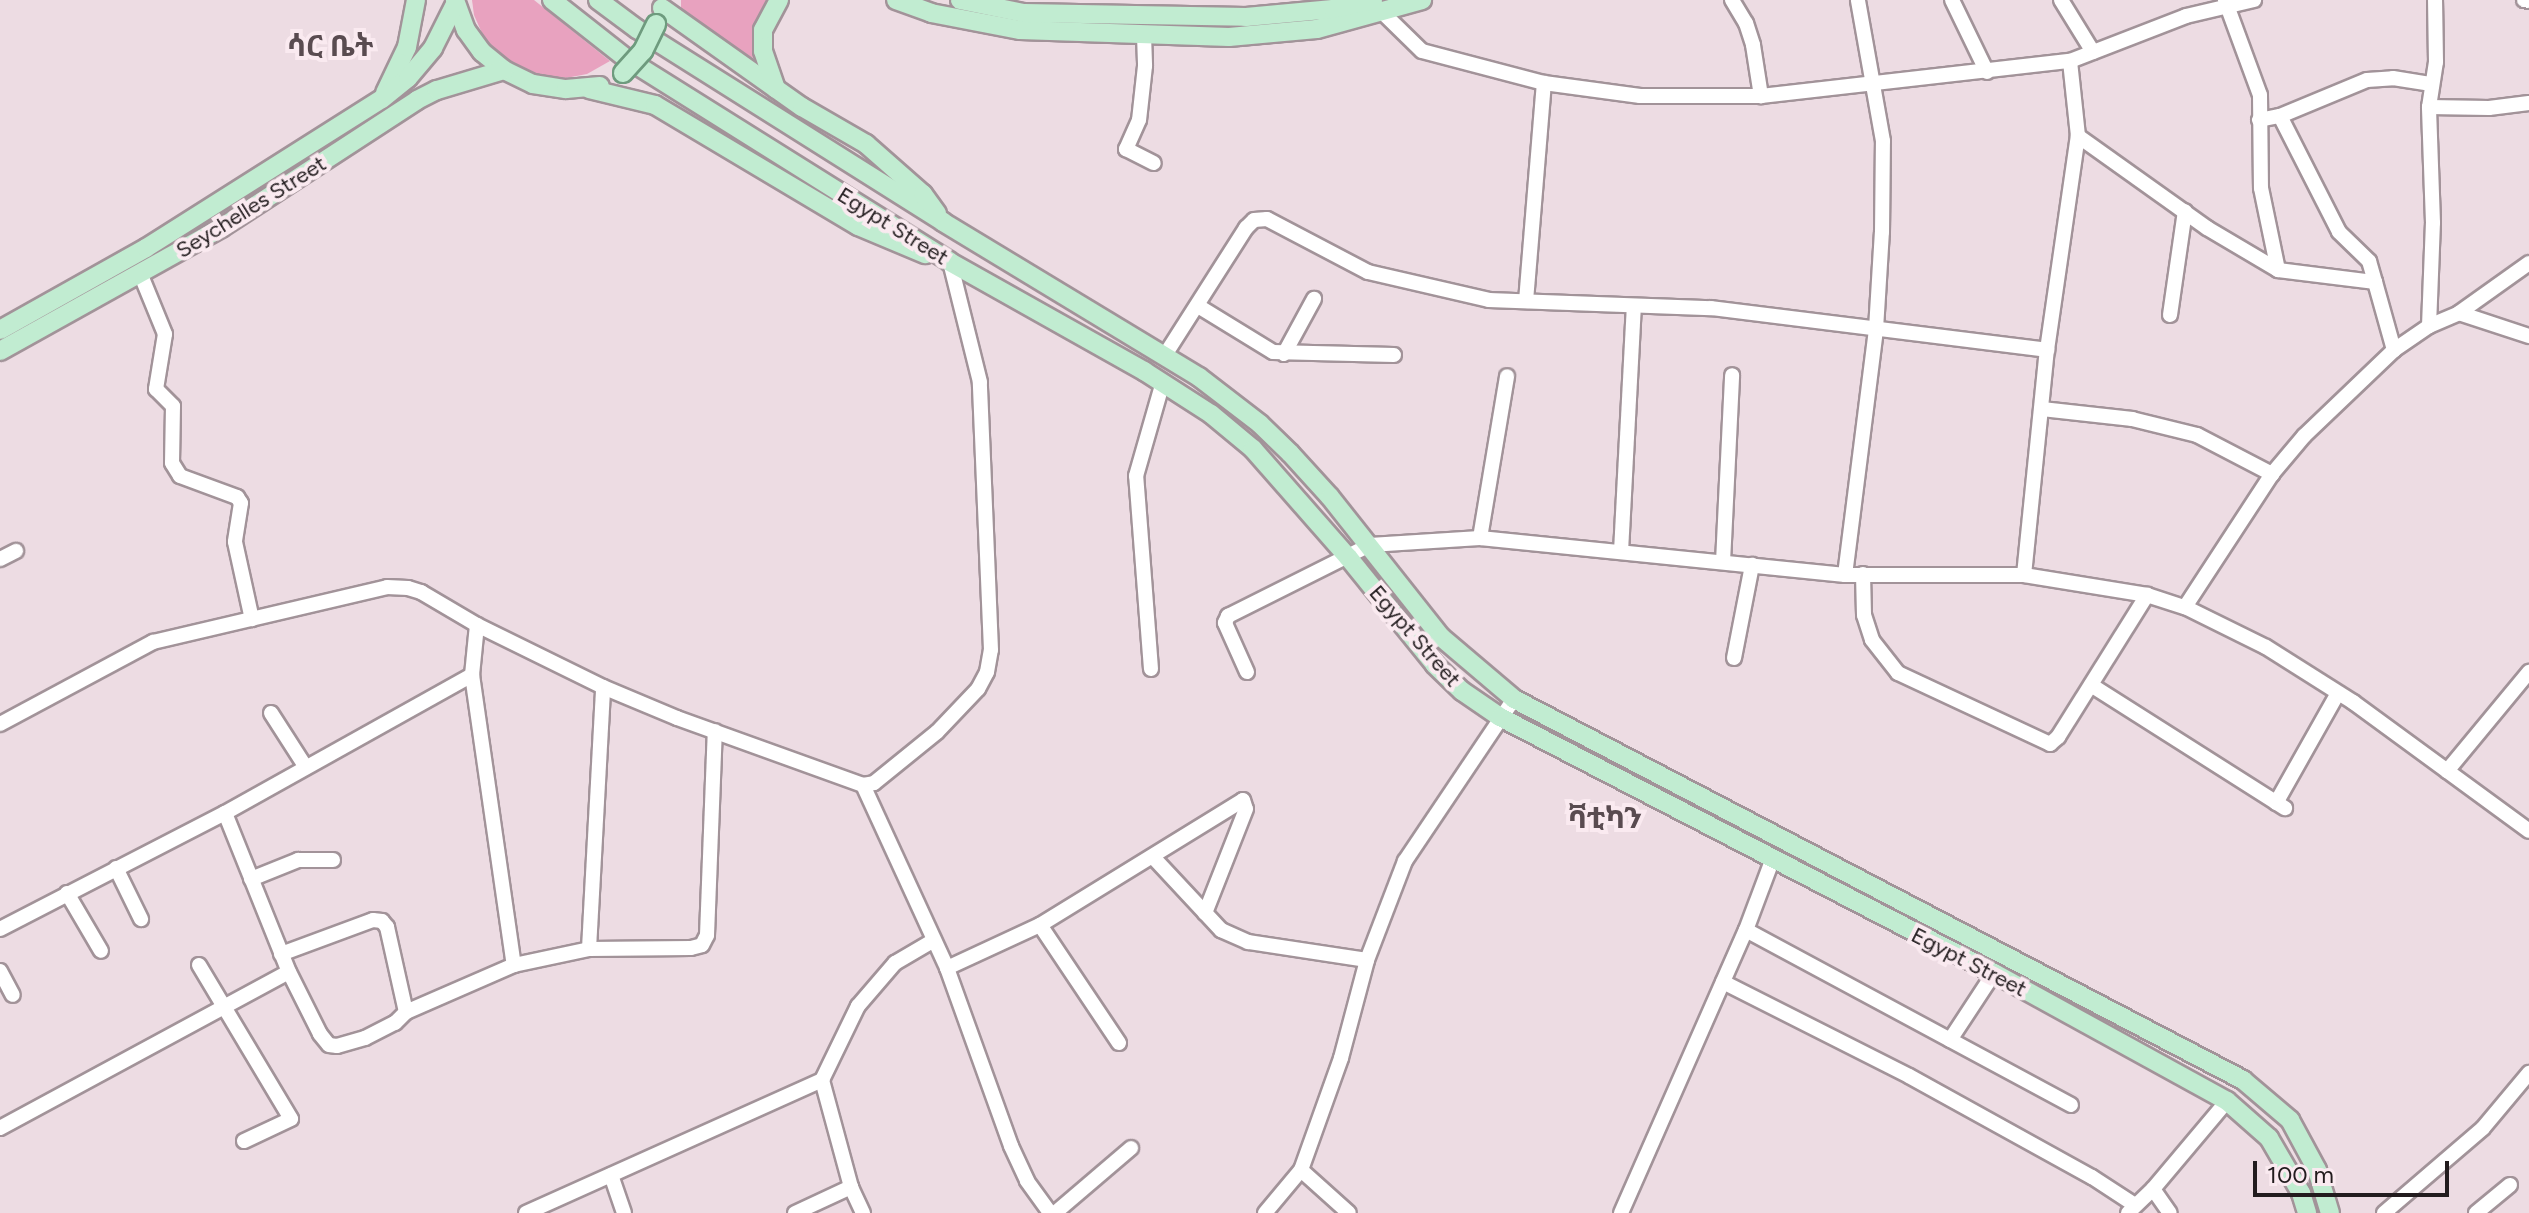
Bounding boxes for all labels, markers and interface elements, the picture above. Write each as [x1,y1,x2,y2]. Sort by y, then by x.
district label: ሳር ቤት [287,28,373,64]
street label: Seychelles Street [171,150,331,264]
street label: Egypt Street [833,181,953,271]
street label: Egypt Street [1364,580,1466,692]
district label: ቫቲካን [1568,800,1642,836]
street label: Egypt Street [1907,922,2031,1002]
scale bar [2257,1145,2453,1195]
text: 100 m [2267,1160,2334,1189]

